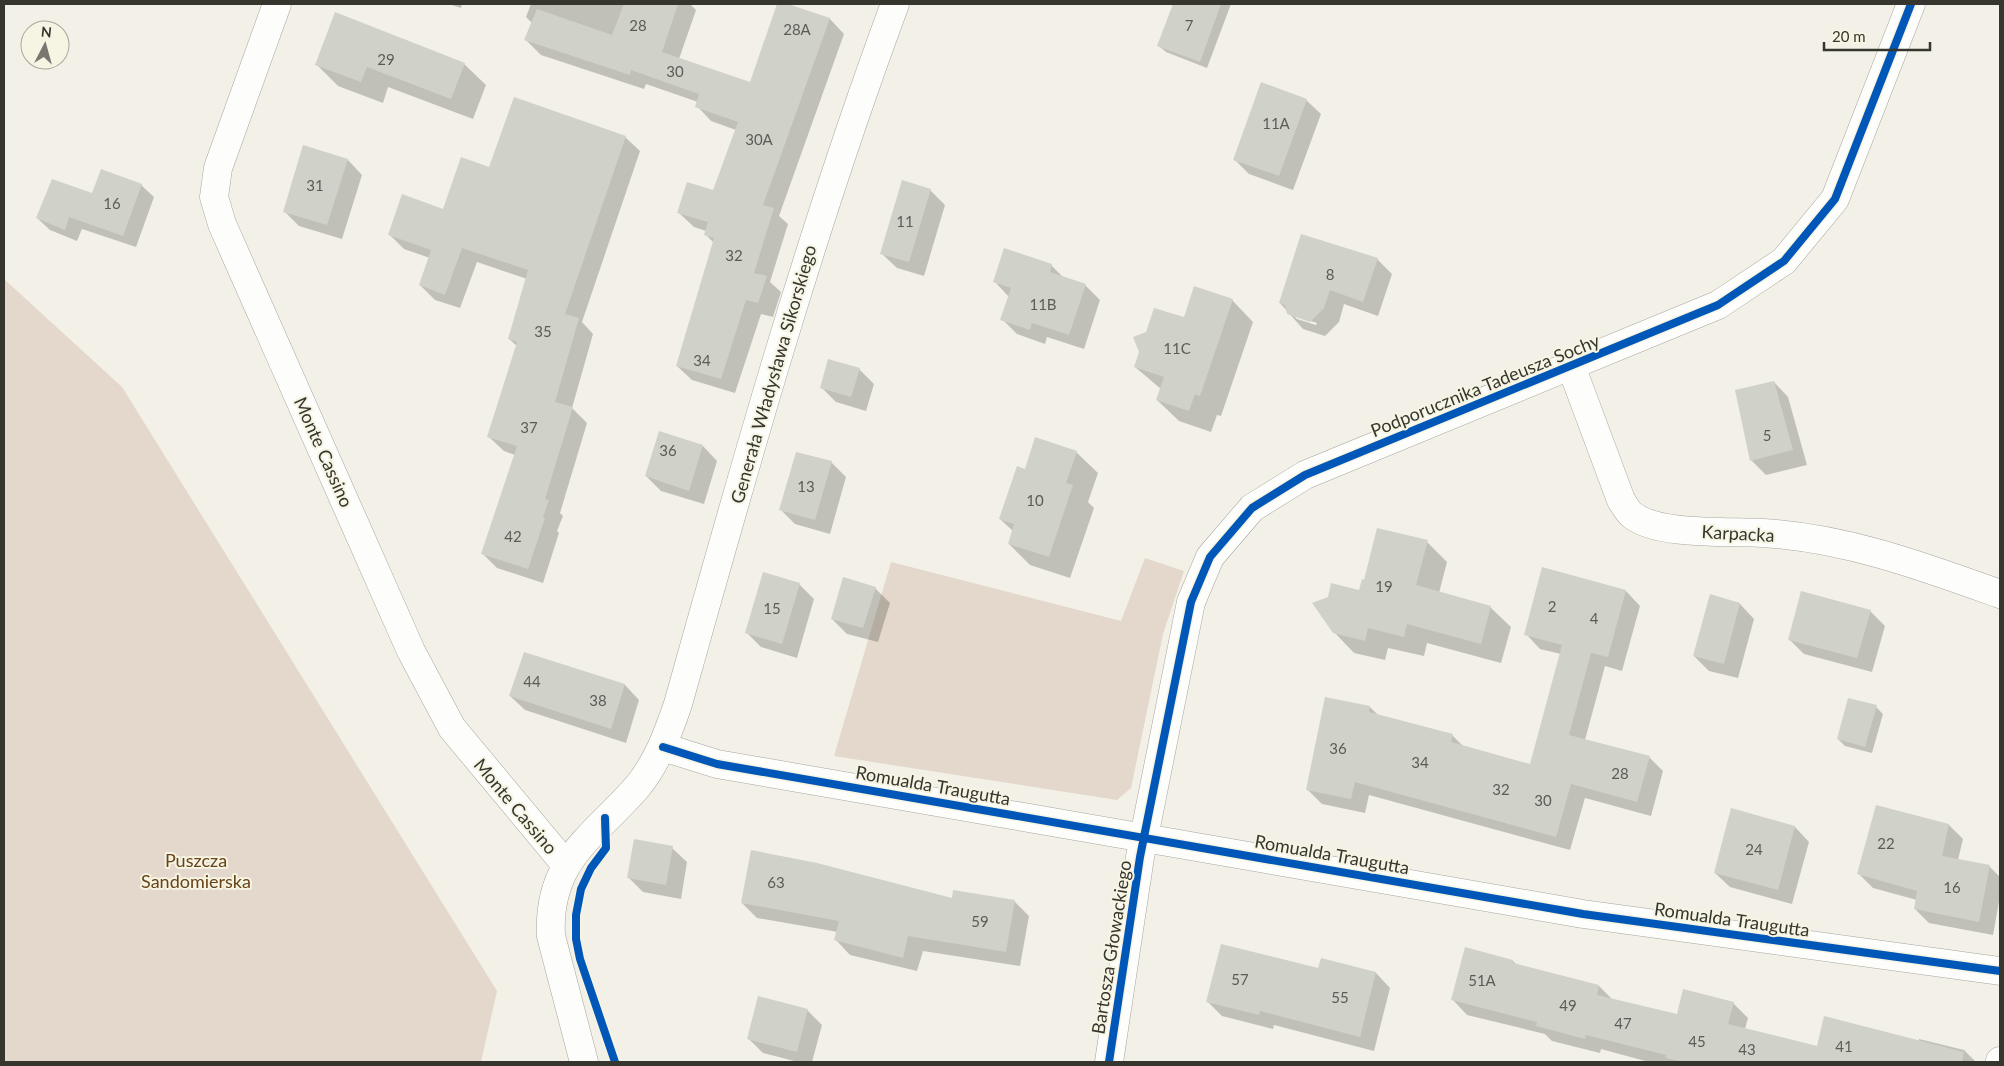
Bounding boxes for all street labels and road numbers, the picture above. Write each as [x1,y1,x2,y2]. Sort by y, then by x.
street label: Generała Władysława Sikorskiego [726,242,820,506]
street label: Podporucznika Tadeusza Sochy [1367,329,1603,441]
street label: Monte Cassino [290,394,358,510]
street label: Karpacka [1701,520,1775,546]
street label: Monte Cassino [470,754,562,858]
street label: Romualda Traugutta [854,761,1012,809]
street label: Romualda Traugutta [1253,830,1411,878]
street label: Bartosza Głowackiego [1086,858,1136,1036]
street label: Romualda Traugutta [1653,897,1811,941]

